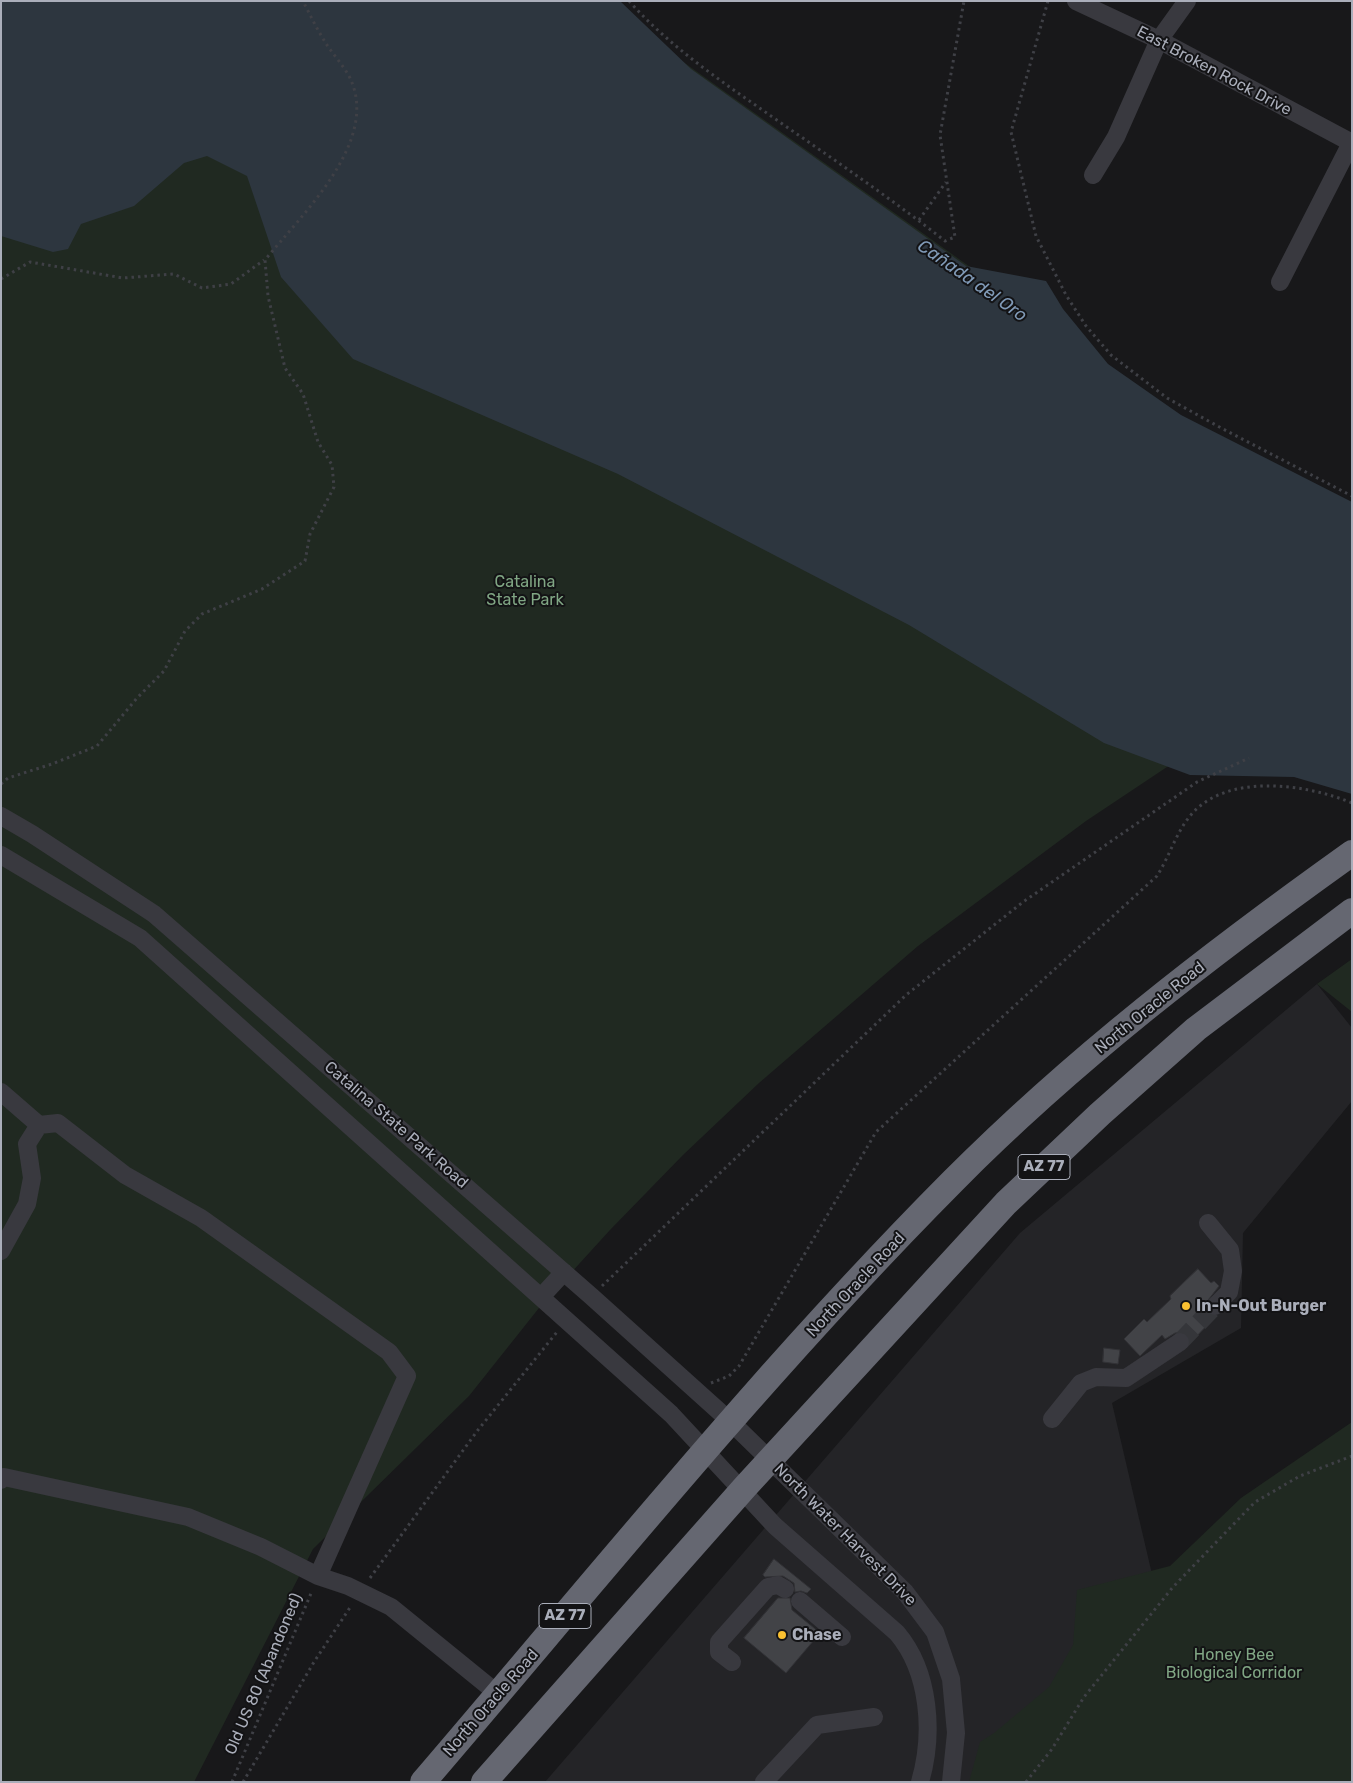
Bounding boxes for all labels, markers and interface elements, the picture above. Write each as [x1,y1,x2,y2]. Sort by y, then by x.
street label: East Broken Rock Drive [1133,22,1295,120]
water label: Cañada del Oro [913,235,1031,327]
park label: Catalina State Park [486,572,564,610]
street label: North Oracle Road [1091,958,1209,1058]
street label: Catalina State Park Road [320,1057,472,1193]
road number: AZ 77 [1018,1154,1070,1180]
street label: North Oracle Road [803,1229,909,1341]
place label: In-N-Out Burger [1196,1296,1326,1316]
marker: In-N-Out Burger [1180,1300,1192,1312]
street label: North Water Harvest Drive [770,1460,920,1610]
street label: Old US 80 (Abandoned) [221,1590,307,1758]
road number: AZ 77 [539,1604,591,1628]
place label: Chase [792,1625,841,1645]
marker: Chase [776,1629,788,1641]
park label: Honey Bee Biological Corridor [1166,1645,1302,1683]
street label: North Oracle Road [439,1646,543,1760]

